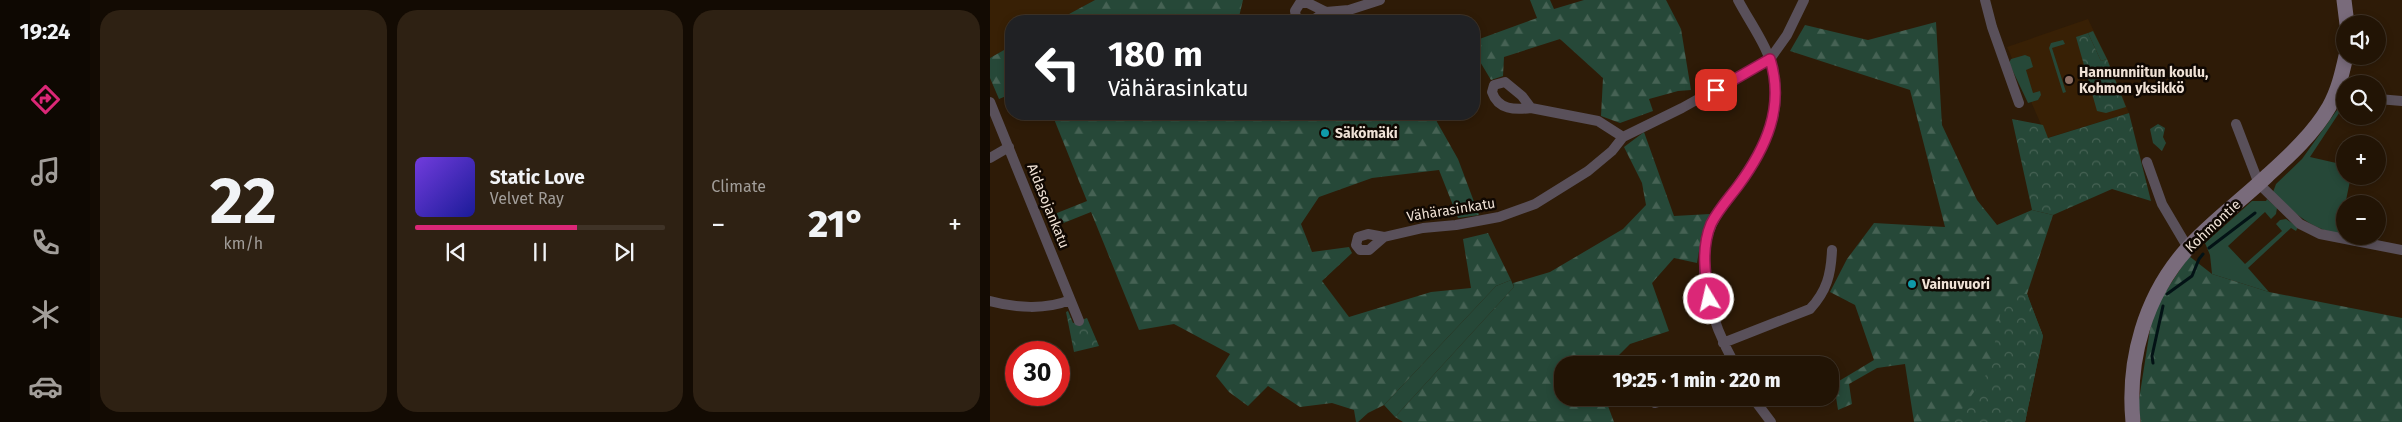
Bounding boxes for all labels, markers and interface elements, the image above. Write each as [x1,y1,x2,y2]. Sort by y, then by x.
map controls [2336,15,2386,245]
button: sound [2336,15,2386,65]
text: 19:24 [20,18,70,45]
text: 180 m [1108,33,1203,75]
icon: left [1025,35,1090,100]
place label: Hannunniitun koulu, Kohmon yksikkö [2079,64,2208,97]
pin [1695,69,1737,111]
marker: Hannunniitun koulu, Kohmon yksikkö [2063,74,2075,86]
text: Vähärasinkatu [1108,75,1249,102]
button: search [2336,75,2386,125]
icon: arrive [1702,76,1730,104]
icon: directions [28,82,63,117]
place label: Säkömäki [1335,125,1398,142]
marker: Säkömäki [1319,127,1331,139]
button: + [2336,135,2386,185]
icon: music [28,154,63,189]
street label: Aidasojankatu [1023,161,1073,251]
text: 22 [210,162,277,240]
text: Static Love [490,166,585,189]
text: Climate [711,177,766,196]
text: Velvet Ray [490,189,564,208]
street label: Vähärasinkatu [1405,195,1497,225]
button: − [2336,195,2386,245]
street label: Kohmontie [2182,196,2244,256]
text: 21° [808,201,865,247]
text: − [711,208,725,241]
text: + [948,208,962,241]
icon: phone [28,225,63,260]
text: km/h [224,234,263,253]
icon: previous [442,238,470,266]
icon: pause [526,238,554,266]
icon: next [610,238,638,266]
position arrow [1682,272,1734,324]
place label: Vainuvuori [1921,276,1990,293]
marker: Vainuvuori [1906,278,1918,290]
icon: climate [28,297,63,332]
speed limit sign: 30 [1005,341,1070,406]
icon: car [28,369,63,404]
text: 19:25 · 1 min · 220 m [1612,369,1781,392]

